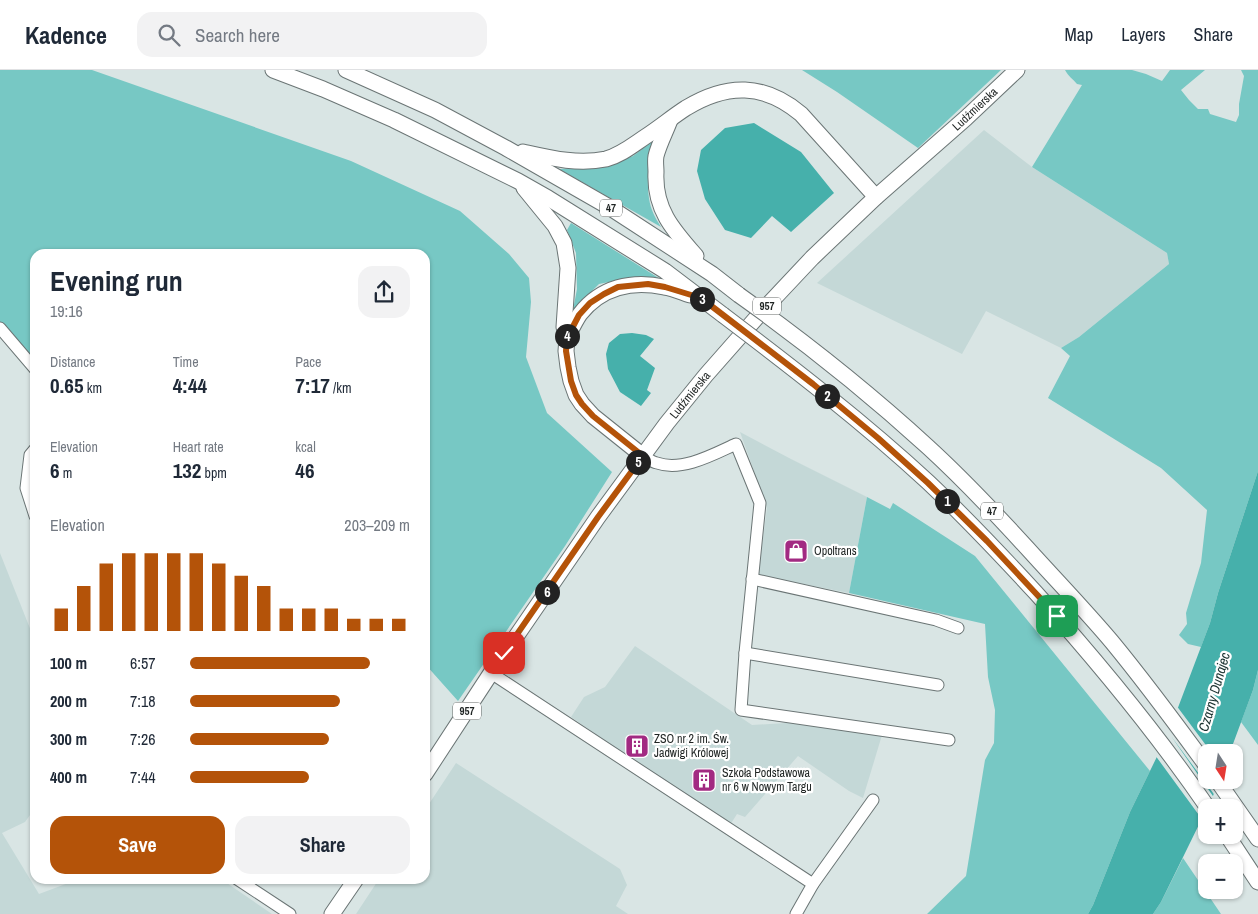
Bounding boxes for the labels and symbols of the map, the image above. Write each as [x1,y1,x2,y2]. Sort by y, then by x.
street label: Ludźmierska [949,84,1001,134]
road number: 47 [600,200,622,216]
pin: 3 [690,286,714,312]
road number: 957 [753,298,781,315]
pin: 4 [554,324,580,348]
street label: Ludźmierska [666,368,714,422]
pin: 2 [814,384,840,408]
pin: 5 [626,450,650,474]
pin: 1 [934,488,960,514]
road number: 47 [981,502,1003,520]
shop icon: Opoltrans [783,538,809,564]
place label: Opoltrans [814,543,857,559]
pin: 6 [534,580,560,604]
pin [1036,595,1078,637]
pin [483,632,525,674]
water label: Czarny Dunajec [1194,650,1234,734]
road number: 957 [453,702,481,719]
place label: ZSO nr 2 im. Św. Jadwigi Królowej [654,731,729,761]
building icon: ZSO nr 2 im. Św. Jadwigi Królowej [624,733,650,759]
north arrow [1198,744,1242,789]
place label: Szkoła Podstawowa nr 6 w Nowym Targu [722,765,812,795]
building icon: Szkoła Podstawowa nr 6 w Nowym Targu [691,767,717,793]

